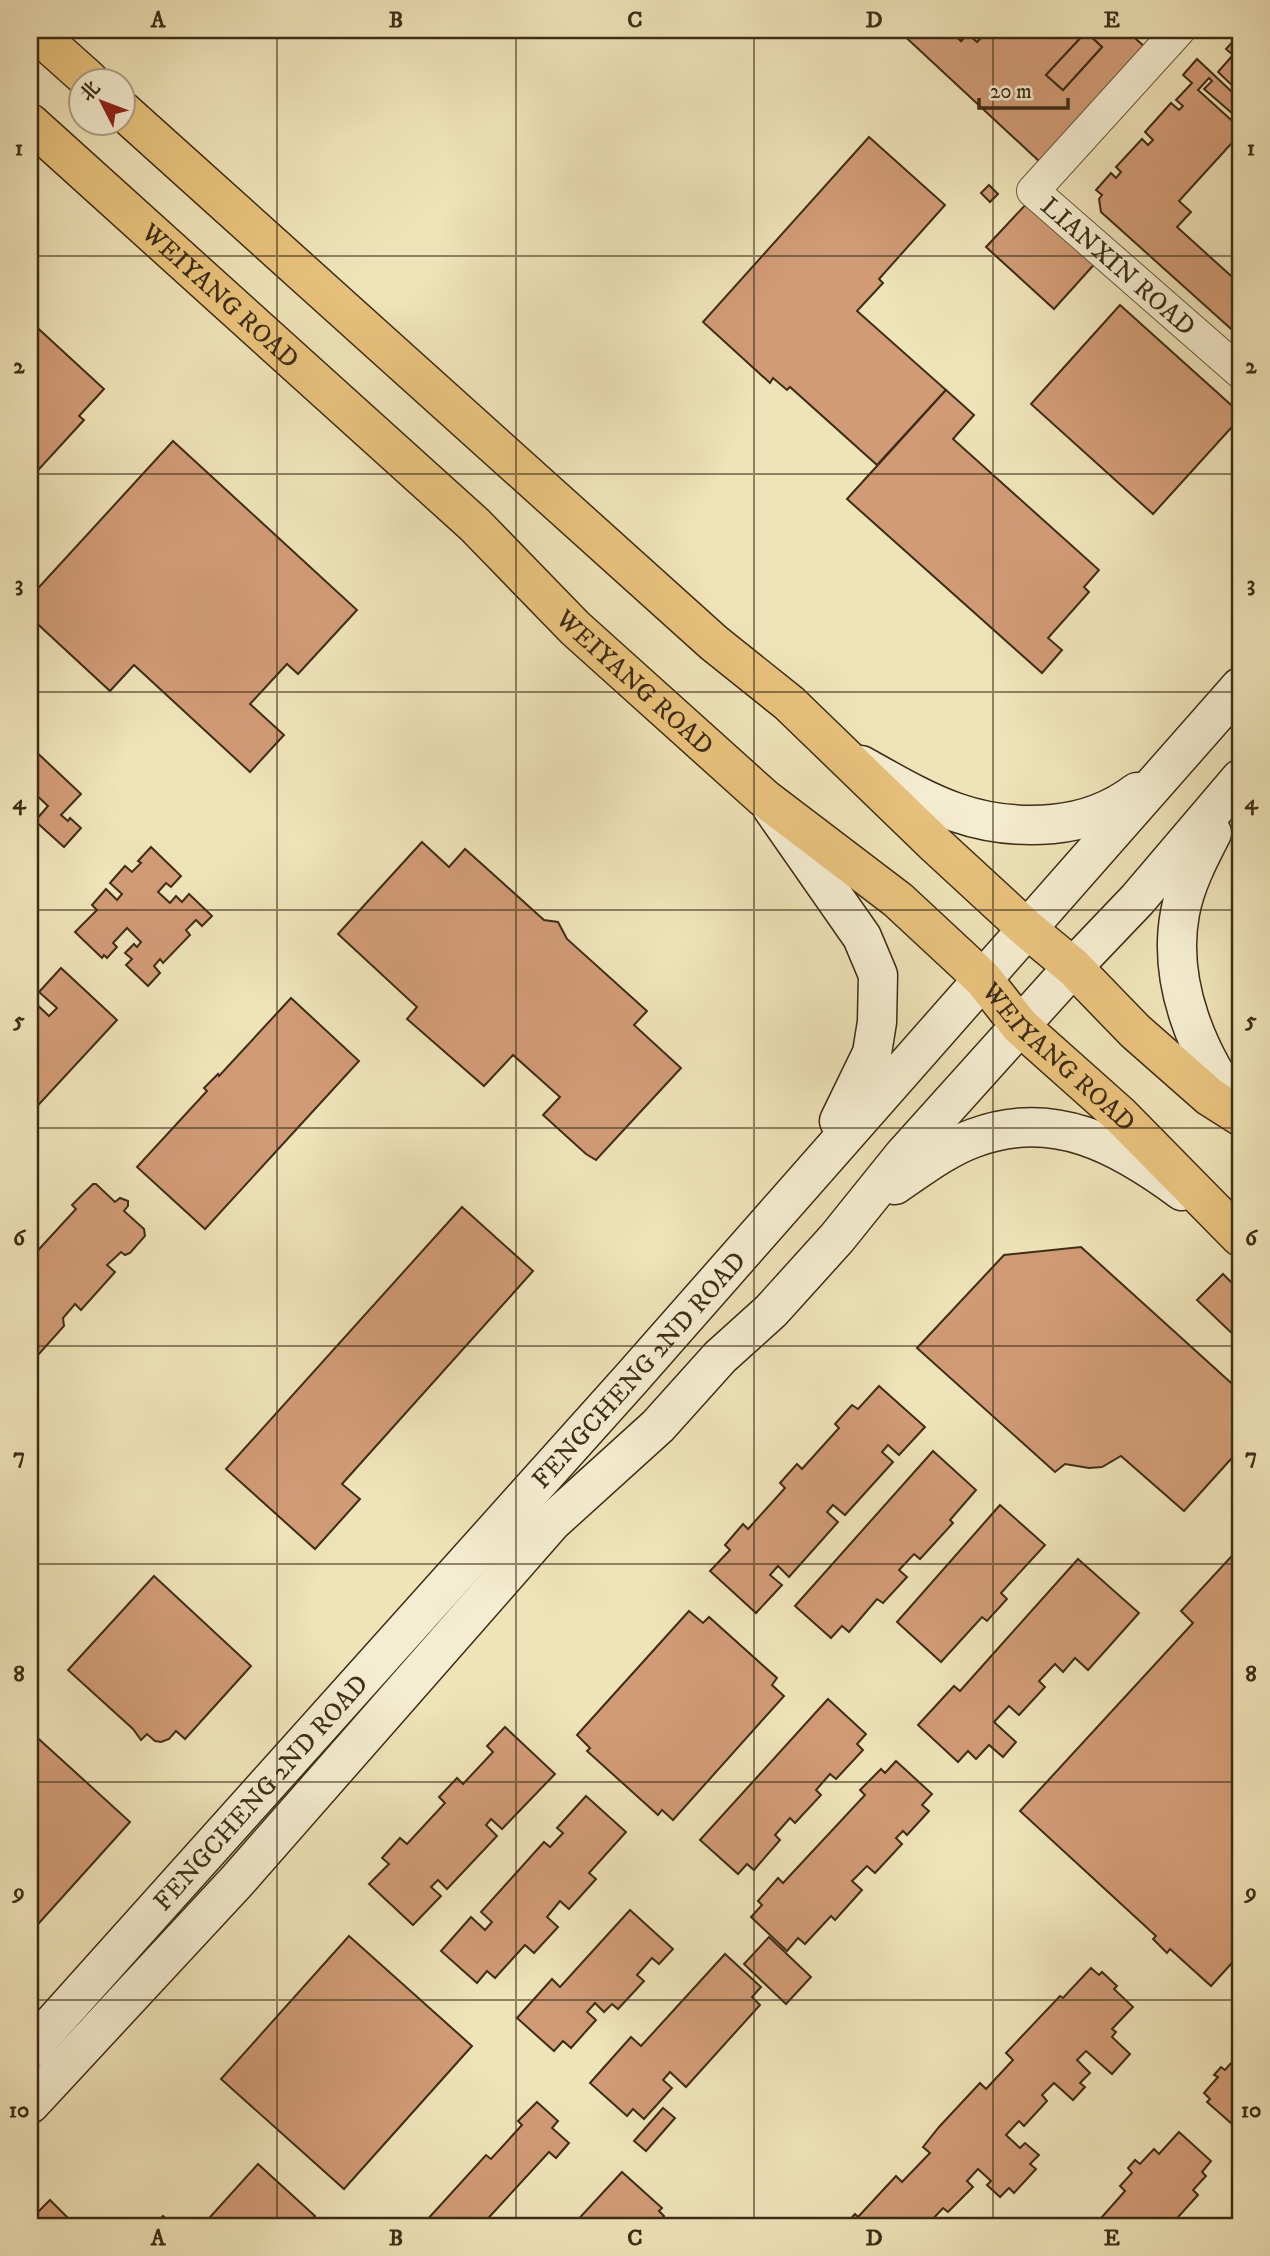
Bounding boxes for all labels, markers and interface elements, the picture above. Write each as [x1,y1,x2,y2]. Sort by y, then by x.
text: A [150,6,167,35]
text: B [389,6,403,35]
text: C [627,6,643,35]
text: D [865,6,883,35]
text: E [1104,6,1120,35]
north arrow [66,66,136,136]
scale bar [979,66,1069,110]
text: 北 [76,77,105,106]
text: 20 m [990,79,1032,105]
text: 1 [15,134,23,163]
text: 1 [1247,134,1255,163]
street label: LIANXIN ROAD [1033,190,1202,344]
street label: WEIYANG ROAD [133,216,306,376]
text: 2 [13,352,25,381]
text: 2 [1245,352,1257,381]
text: 3 [15,570,23,599]
text: 3 [1247,570,1255,599]
street label: WEIYANG ROAD [547,602,720,763]
text: 4 [12,788,27,817]
text: 4 [1244,788,1259,817]
street label: WEIYANG ROAD [973,975,1142,1139]
text: 5 [12,1006,25,1035]
text: 5 [1244,1006,1257,1035]
text: 6 [13,1224,27,1253]
text: 6 [1245,1224,1259,1253]
street label: FENGCHENG 2ND ROAD [525,1245,754,1496]
text: 7 [13,1442,25,1471]
text: 7 [1245,1442,1257,1471]
text: 8 [13,1660,25,1689]
text: 8 [1245,1660,1257,1689]
street label: FENGCHENG 2ND ROAD [147,1668,376,1918]
text: 9 [11,1878,25,1907]
text: 9 [1243,1878,1257,1907]
text: 10 [9,2096,29,2125]
text: 10 [1241,2096,1261,2125]
text: A [150,2224,167,2253]
text: B [389,2224,403,2253]
text: C [627,2224,643,2253]
text: D [865,2224,883,2253]
text: E [1104,2224,1120,2253]

